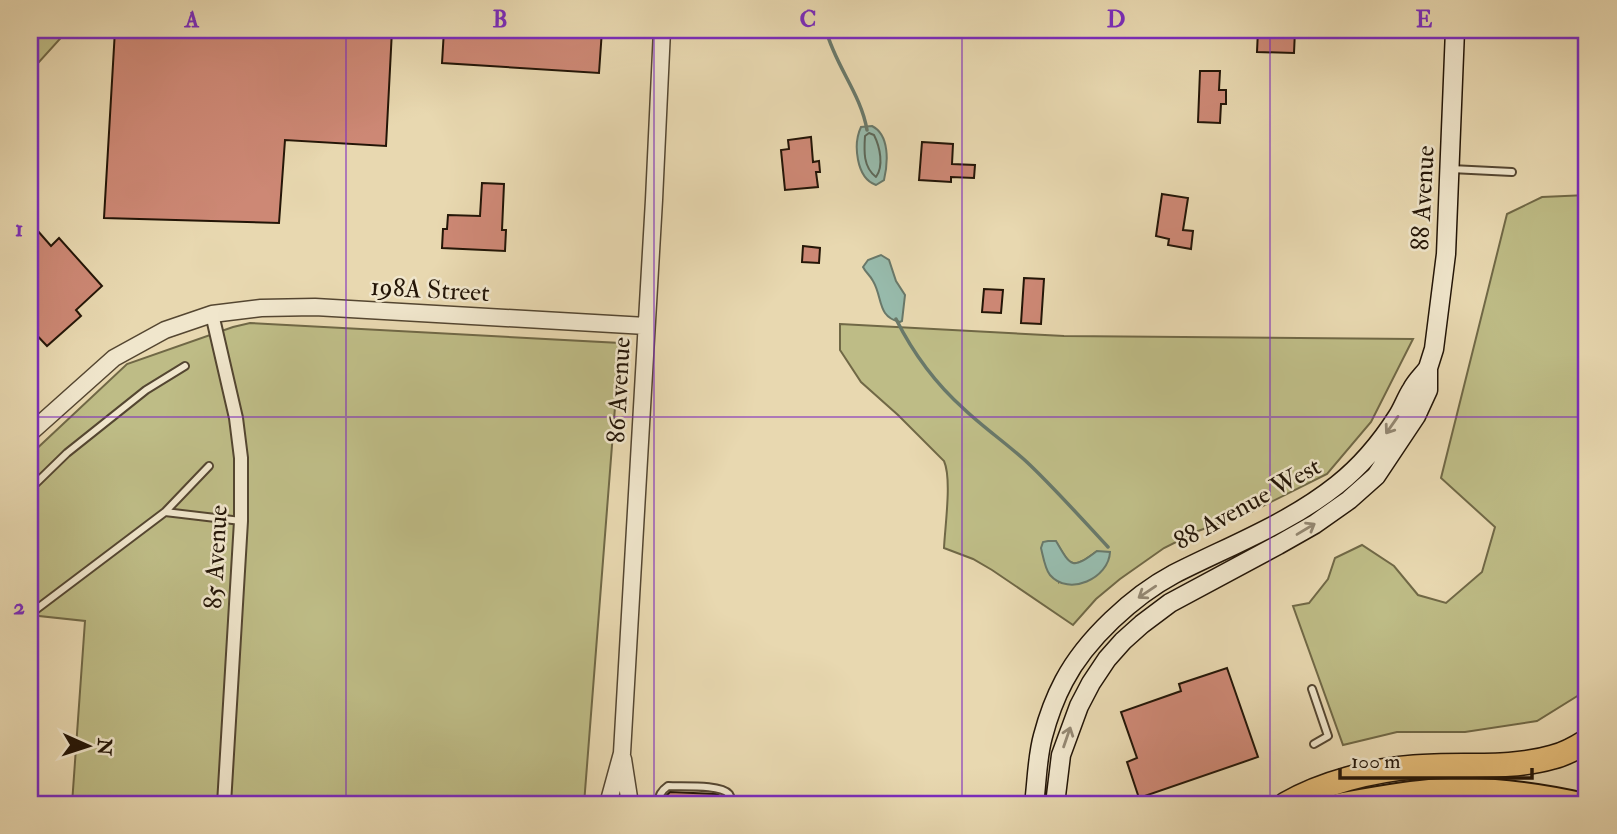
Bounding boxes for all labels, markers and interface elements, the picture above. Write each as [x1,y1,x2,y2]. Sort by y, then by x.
text: A [184,5,200,34]
text: B [492,5,508,34]
text: C [800,5,816,34]
text: D [1107,5,1125,34]
text: E [1416,5,1433,34]
street label: 88 Avenue [1404,145,1442,251]
text: 1 [15,214,23,243]
street label: 198A Street [370,271,490,309]
street label: 86 Avenue [600,336,638,444]
one-way arrow [1385,415,1399,434]
street label: 88 Avenue West [1168,450,1327,557]
street label: 85 Avenue [197,504,235,610]
one-way arrow [1295,522,1315,536]
one-way arrow [1137,585,1157,599]
text: 2 [13,592,25,621]
north arrow [52,712,122,782]
one-way arrow [1062,727,1074,749]
scale bar [1340,736,1533,780]
text: N [91,737,116,757]
text: 100 m [1351,748,1401,775]

